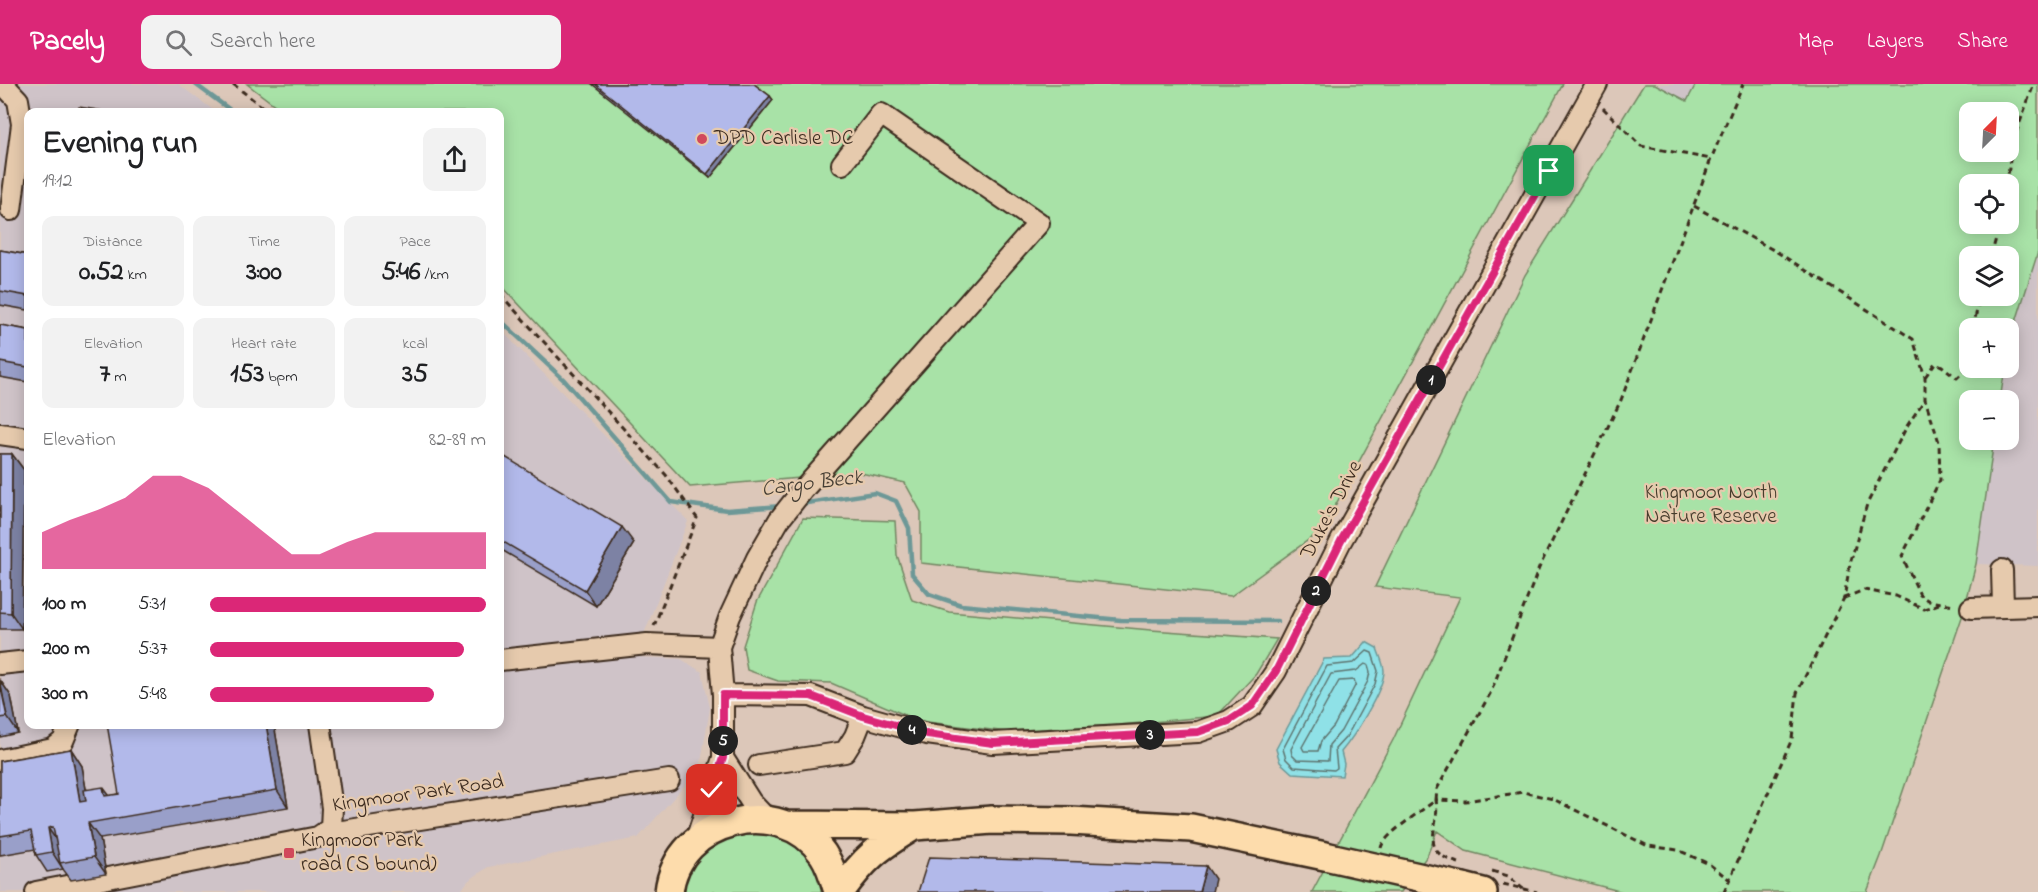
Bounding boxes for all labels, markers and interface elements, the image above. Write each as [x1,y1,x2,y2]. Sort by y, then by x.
search box [141,15,561,69]
text: Pacely [30,22,105,63]
icon: search [162,26,195,59]
text: Search here [210,26,315,58]
text: Map [1798,27,1834,57]
text: Layers [1867,27,1924,57]
text: Share [1957,27,2008,57]
north arrow [1959,102,2019,162]
map controls [1959,102,2019,450]
text: Evening run [42,120,197,168]
place label: DPD Carlisle DC [713,124,853,154]
button: share [423,128,486,191]
marker: DPD Carlisle DC [695,132,709,146]
pin [1523,145,1574,196]
icon: arrive [1532,154,1565,187]
text: 19:12 [42,167,72,196]
button: locate [1959,174,2019,234]
text: Distance [84,230,142,254]
text: Time [248,230,280,254]
text: Pace [399,230,431,254]
button: layers [1959,246,2019,306]
text: 0.52 [79,254,123,292]
text: 3:00 [246,254,282,292]
text: 5:46 [381,254,420,292]
text: km [123,263,147,287]
text: /km [420,263,449,287]
button: + [1959,318,2019,378]
text: Elevation [84,332,142,356]
text: Heart rate [231,332,297,356]
text: kcal [402,332,428,356]
text: 7 [99,356,110,394]
text: 153 [230,356,264,394]
text: 35 [402,356,428,394]
text: m [110,365,127,389]
text: bpm [264,365,298,389]
pin: 1 [1416,365,1446,395]
text: 1 [1428,368,1434,392]
button: − [1959,390,2019,450]
text: Elevation [42,426,116,455]
text: 82–89 m [429,426,486,455]
street label: Duke's Drive [1293,455,1371,566]
water label: Cargo Beck [760,462,866,506]
park label: Kingmoor North Nature Reserve [1645,478,1777,532]
pin: 2 [1301,576,1331,606]
text: 2 [1312,579,1320,603]
text: 100 m [42,590,86,619]
text: 5:31 [138,590,166,619]
text: 200 m [42,635,90,664]
text: 5:37 [138,635,168,664]
text: 300 m [42,680,88,709]
text: 5:48 [138,680,167,709]
pin: 4 [897,715,927,745]
text: 4 [909,718,915,742]
pin: 3 [1135,720,1165,750]
text: 3 [1147,723,1153,747]
pin: 5 [708,726,738,756]
text: 5 [718,729,728,753]
pin [686,764,737,815]
street label: Kingmoor Park Road [330,767,506,823]
icon: check [695,773,728,806]
place label: Kingmoor Park road (S bound) [301,826,437,880]
marker: Kingmoor Park road (S bound) [282,846,296,860]

